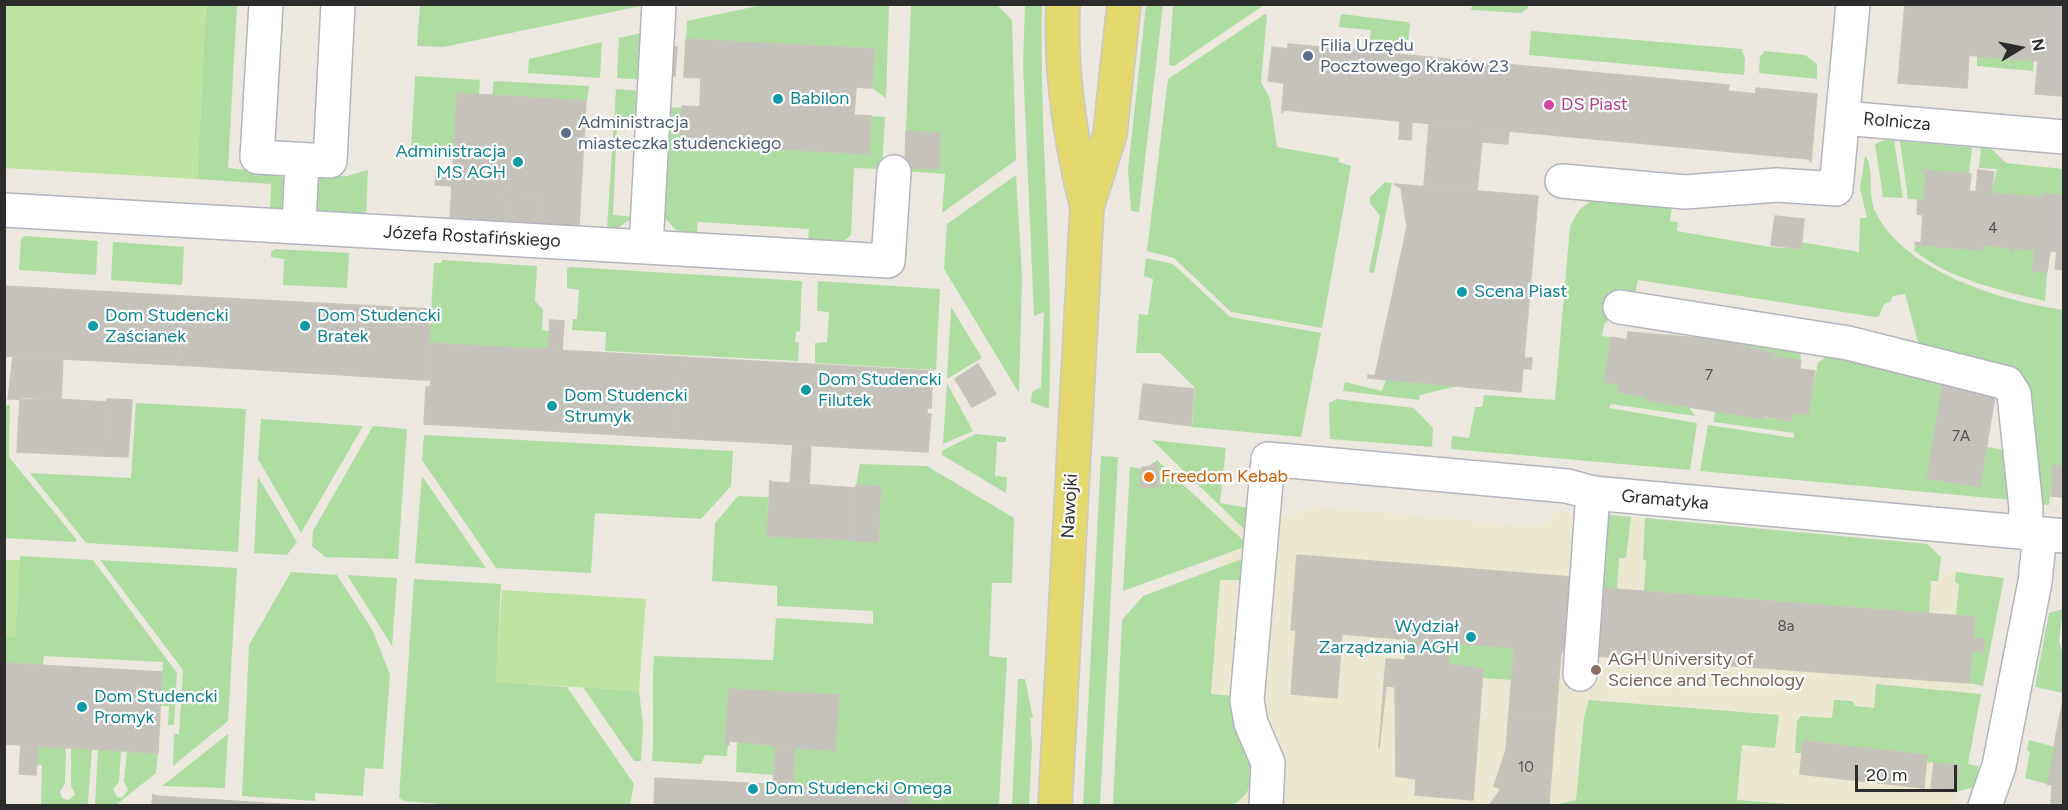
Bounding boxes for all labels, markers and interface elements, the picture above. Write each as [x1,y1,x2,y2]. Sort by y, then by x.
north arrow [1990,18,2050,78]
place label: Filia Urzędu Pocztowego Kraków 23 [1320,35,1509,78]
text: N [2028,37,2049,53]
marker: Filia Urzędu Pocztowego Kraków 23 [1301,49,1315,63]
place label: Babilon [790,88,849,110]
marker: Babilon [771,92,785,106]
place label: DS Piast [1561,94,1628,116]
marker: DS Piast [1542,98,1556,112]
street label: Rolnicza [1862,108,1932,136]
place label: Administracja miasteczka studenckiego [578,112,782,154]
marker: Administracja miasteczka studenckiego [559,126,573,140]
place label: Administracja MS AGH [395,141,506,184]
marker: Administracja MS AGH [511,155,525,169]
house number: 4 [1988,220,1998,238]
street label: Józefa Rostafińskiego [383,222,561,252]
place label: Scena Piast [1474,281,1567,303]
marker: Scena Piast [1455,285,1469,299]
place label: Dom Studencki Zaścianek [105,305,229,348]
place label: Dom Studencki Bratek [317,305,441,348]
marker: Dom Studencki Zaścianek [86,319,100,333]
marker: Dom Studencki Bratek [298,319,312,333]
house number: 7 [1705,367,1713,385]
place label: Dom Studencki Filutek [818,369,942,412]
marker: Dom Studencki Filutek [799,383,813,397]
place label: Dom Studencki Strumyk [564,385,688,428]
marker: Dom Studencki Strumyk [545,399,559,413]
house number: 7A [1952,428,1970,446]
place label: Freedom Kebab [1161,466,1288,488]
marker: Freedom Kebab [1142,470,1156,484]
street label: Nawojki [1058,473,1082,539]
street label: Gramatyka [1621,485,1709,515]
place label: Wydział Zarządzania AGH [1319,616,1459,658]
house number: 8a [1778,618,1794,636]
marker: Wydział Zarządzania AGH [1464,630,1478,644]
place label: AGH University of Science and Technology [1608,649,1804,692]
marker: AGH University of Science and Technology [1589,663,1603,677]
place label: Dom Studencki Promyk [94,686,218,728]
marker: Dom Studencki Promyk [75,700,89,714]
scale bar [1858,753,1960,791]
house number: 10 [1518,759,1534,777]
text: 20 m [1866,764,1907,786]
place label: Dom Studencki Omega [765,778,952,800]
marker: Dom Studencki Omega [746,782,760,796]

